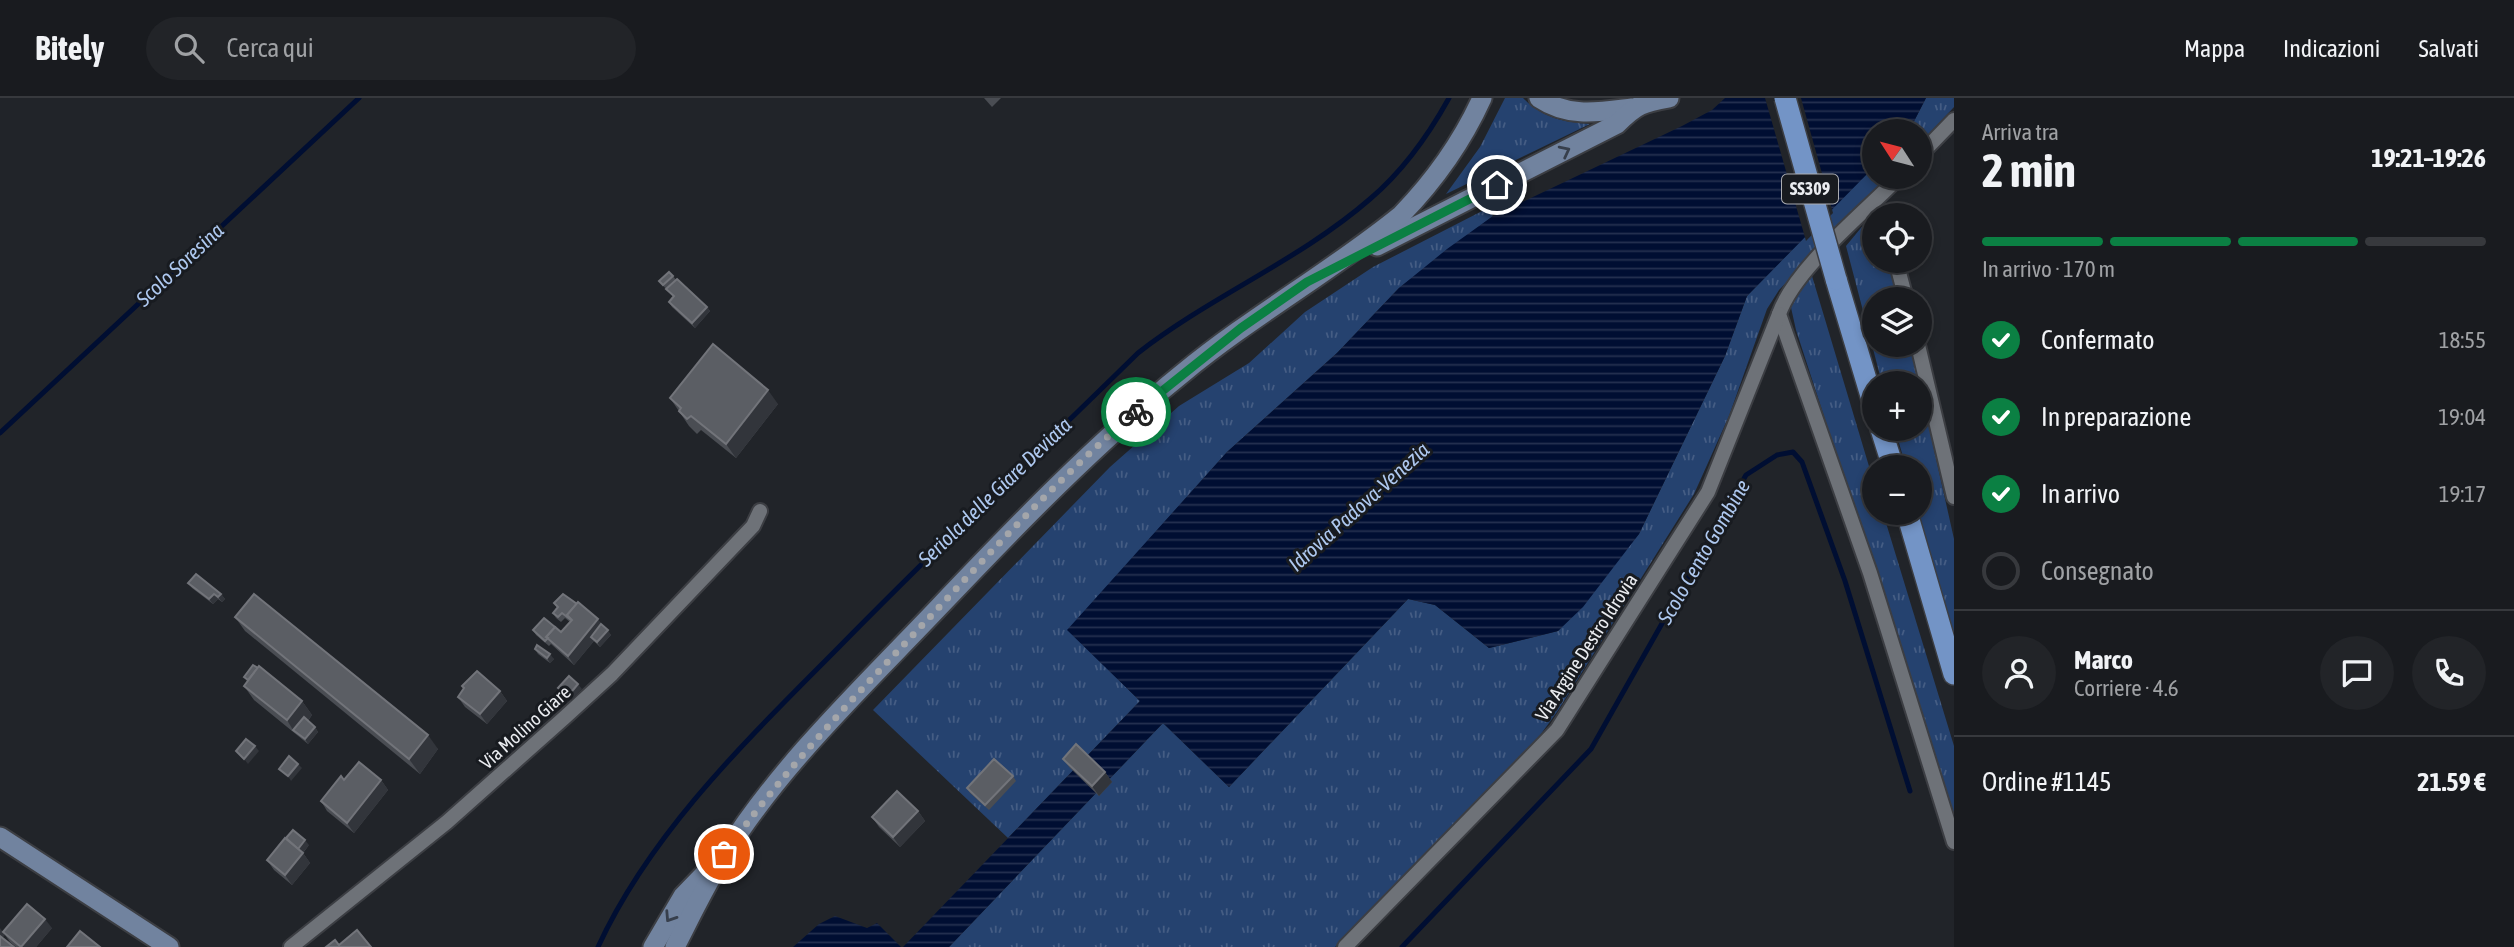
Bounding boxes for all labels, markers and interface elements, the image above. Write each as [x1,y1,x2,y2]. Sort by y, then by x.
search box [146,17,636,80]
text: Bitely [35,29,104,67]
icon: search [170,29,208,67]
text: Cerca qui [226,33,314,63]
text: Mappa [2184,35,2245,62]
text: Indicazioni [2283,35,2380,62]
text: Salvati [2418,35,2479,62]
north arrow [1862,119,1932,189]
map controls [1862,119,1932,525]
text: Arriva tra [1982,119,2059,145]
text: 19:21–19:26 [2371,143,2486,173]
text: 2 min [1982,144,2076,197]
one-way arrow [1557,145,1570,159]
pin [1467,155,1527,215]
icon: home [1478,166,1516,204]
road number: SS309 [1782,174,1838,204]
button: locate [1862,203,1932,273]
water label: Scolo Soresina [130,218,228,311]
text: In arrivo · 170 m [1982,256,2115,282]
button: layers [1862,287,1932,357]
icon: check [1982,321,2020,359]
text: Confermato [2041,325,2154,355]
text: 18:55 [2439,327,2486,353]
button: + [1862,371,1932,441]
courier [1101,377,1171,447]
icon: bike [1117,393,1155,431]
icon: check [1982,398,2020,436]
text: In preparazione [2041,402,2191,432]
text: 19:04 [2438,404,2486,430]
water label: Seriola delle Giare Deviata [912,412,1076,571]
water label: Idrovia Padova-Venezia [1283,437,1434,576]
button: − [1862,455,1932,525]
water label: Scolo Cento Gombine [1652,475,1754,629]
icon: check [1982,475,2020,513]
text: In arrivo [2041,479,2120,509]
text: 19:17 [2439,481,2486,507]
text: Consegnato [2041,556,2154,586]
street label: Via Argine Destro Idrovia [1530,570,1642,724]
button: person [1982,636,2056,710]
button: chat [2320,636,2394,710]
button: phone [2412,636,2486,710]
text: Marco [2074,645,2133,675]
text: Corriere · 4.6 [2074,675,2179,701]
street label: Via Molino Giare [475,681,575,773]
text: Ordine #1145 [1982,767,2111,797]
text: 21.59 € [2417,767,2486,797]
pin [694,824,754,884]
icon: bag [705,835,743,873]
one-way arrow [666,909,678,922]

